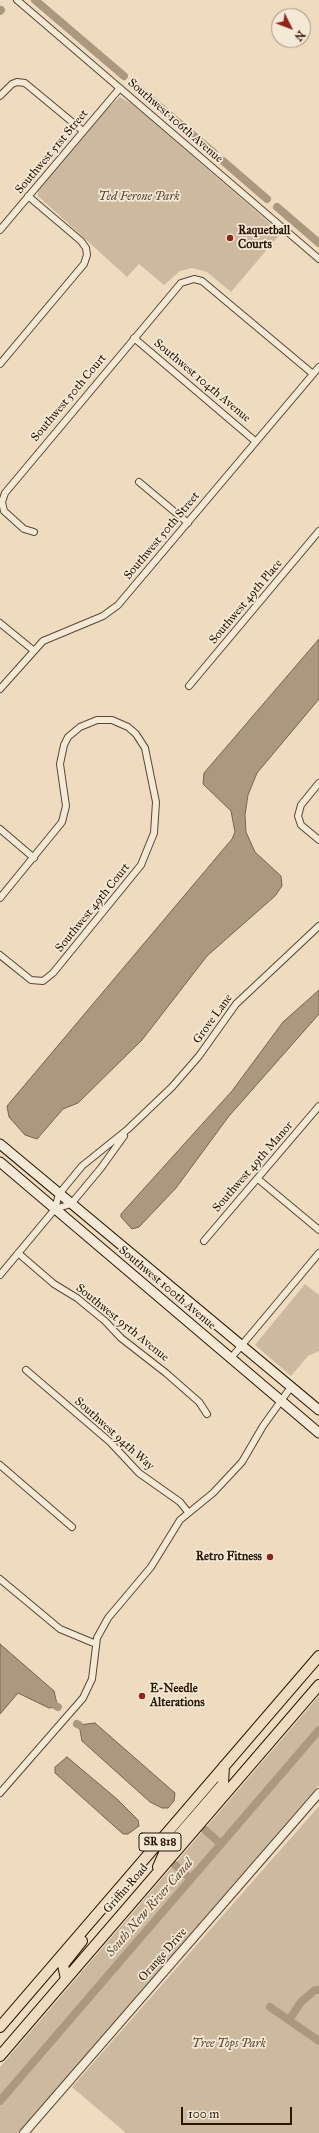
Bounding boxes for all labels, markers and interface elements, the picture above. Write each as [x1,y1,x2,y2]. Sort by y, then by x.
north arrow [271,8,311,48]
text: N [292,28,308,44]
street label: Southwest 106th Avenue [124,76,226,166]
street label: Southwest 51st Street [13,107,91,197]
park label: Ted Ferone Park [98,190,180,204]
place label: Raquetball Courts [238,224,290,252]
marker: Raquetball Courts [225,233,235,243]
street label: Southwest 104th Avenue [151,336,253,426]
street label: Southwest 50th Court [28,351,110,445]
street label: Southwest 50th Street [121,489,203,583]
street label: Southwest 49th Place [206,557,286,647]
street label: Southwest 49th Court [53,861,133,955]
street label: Grove Lane [190,991,236,1047]
street label: Southwest 49th Manor [210,1119,296,1215]
street label: Southwest 100th Avenue [116,1243,218,1333]
street label: Southwest 95th Avenue [72,1281,172,1365]
street label: Southwest 94th Way [71,1394,157,1474]
place label: Retro Fitness [196,1550,262,1564]
marker: Retro Fitness [265,1552,275,1562]
place label: E-Needle Alterations [150,1682,205,1710]
marker: E-Needle Alterations [137,1691,147,1701]
road number: SR 818 [139,1833,181,1851]
water label: South New River Canal [103,1856,197,1960]
street label: Griffin Road [101,1861,151,1917]
street label: Orange Drive [136,1925,190,1985]
park label: Tree Tops Park [192,2037,266,2051]
scale bar [183,2099,294,2125]
text: 100 m [188,2107,219,2121]

